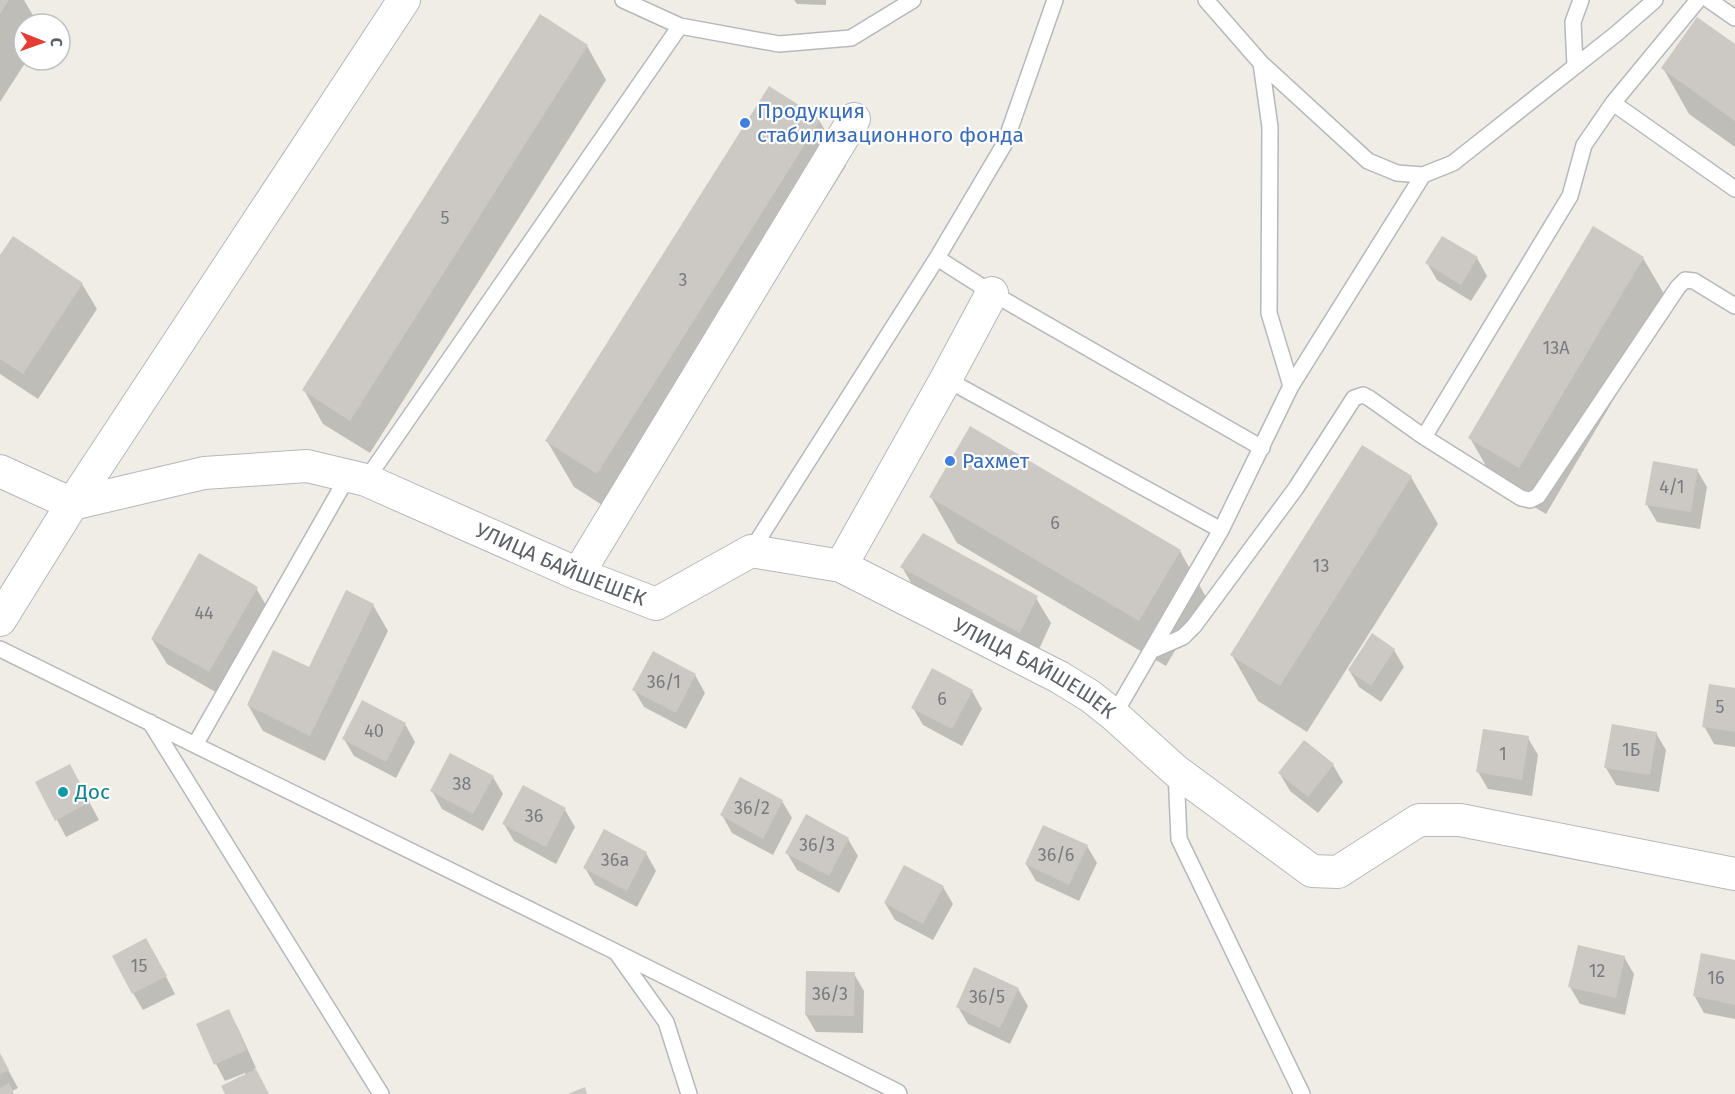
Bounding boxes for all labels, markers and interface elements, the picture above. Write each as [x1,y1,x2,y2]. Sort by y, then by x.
north arrow [12,12,72,72]
text: С [47,37,66,48]
place label: Продукция стабилизационного фонда [757,98,1024,148]
marker: Продукция стабилизационного фонда [738,116,752,130]
house number: 5 [440,207,450,229]
house number: 3 [679,269,687,291]
house number: 13А [1542,337,1570,359]
place label: Рахмет [962,448,1030,474]
marker: Рахмет [943,454,957,468]
house number: 4/1 [1659,476,1685,498]
house number: 6 [1050,512,1060,534]
street label: УЛИЦА БАЙШЕШЕК [471,517,650,612]
house number: 13 [1313,555,1329,577]
house number: 44 [194,602,214,624]
street label: УЛИЦА БАЙШЕШЕК [949,612,1121,725]
house number: 36/1 [647,671,681,693]
house number: 6 [937,688,947,710]
house number: 5 [1715,696,1725,718]
house number: 40 [364,720,384,742]
house number: 1Б [1622,739,1640,761]
house number: 1 [1499,743,1507,765]
house number: 38 [453,773,472,795]
place label: Дос [74,779,110,805]
marker: Дос [56,785,70,799]
house number: 36/2 [734,797,770,819]
house number: 36 [525,805,543,827]
house number: 36/3 [799,834,835,856]
house number: 36/6 [1038,844,1074,866]
house number: 36а [601,849,629,871]
house number: 15 [131,955,147,977]
house number: 12 [1589,960,1605,982]
house number: 16 [1707,967,1725,989]
house number: 36/3 [812,983,848,1005]
house number: 36/5 [969,986,1005,1008]

